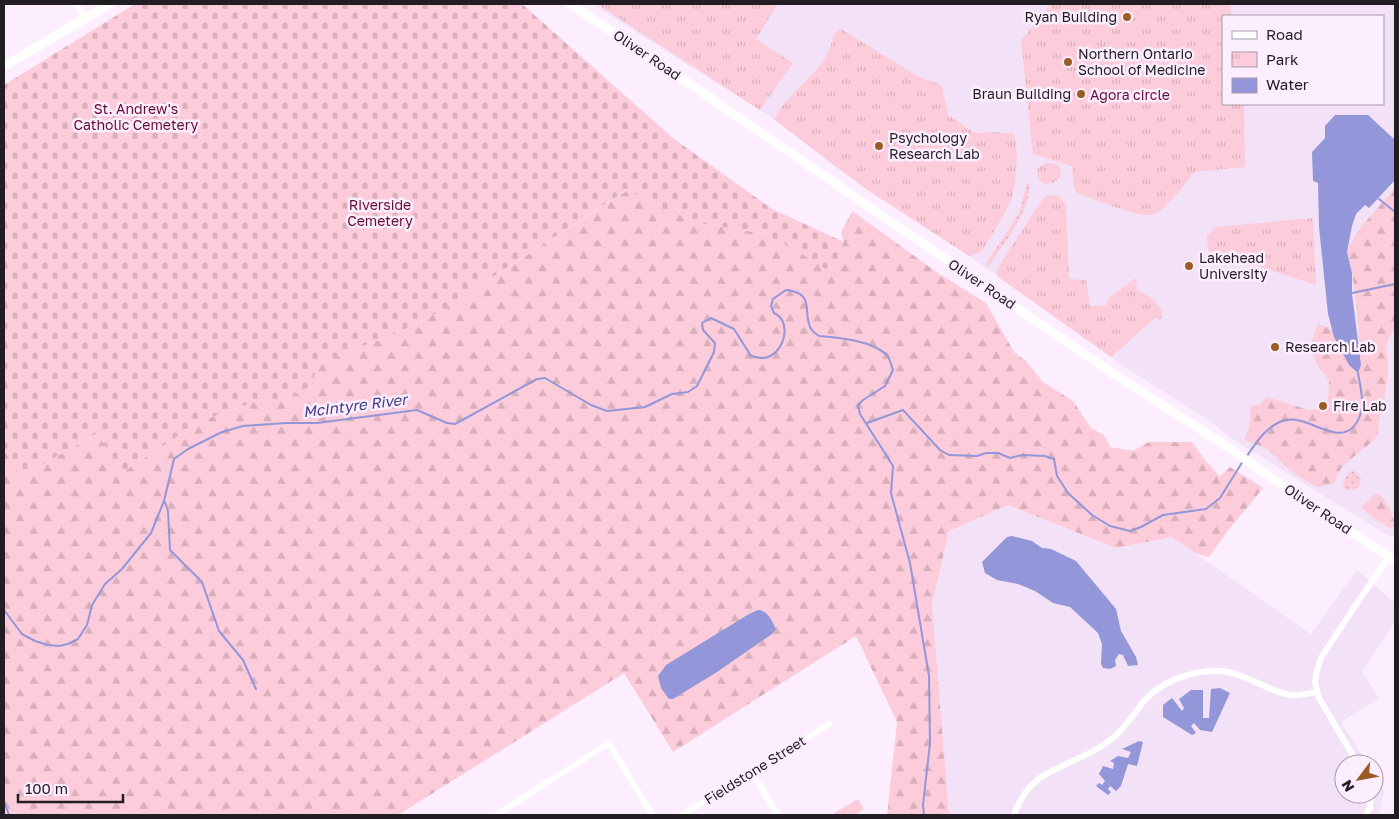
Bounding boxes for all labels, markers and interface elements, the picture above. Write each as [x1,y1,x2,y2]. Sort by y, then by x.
place label: Ryan Building [1025,8,1117,25]
marker: Ryan Building [1121,11,1133,23]
legend [1222,15,1384,105]
text: Road [1266,25,1303,43]
street label: Oliver Road [610,26,684,83]
place label: Northern Ontario School of Medicine [1078,45,1205,78]
text: Park [1266,50,1299,68]
marker: Northern Ontario School of Medicine [1062,56,1074,68]
text: Water [1266,75,1309,93]
place label: Braun Building [972,85,1071,102]
park label: Agora circle [1090,86,1170,103]
marker: Braun Building [1075,88,1087,100]
park label: St. Andrew's Catholic Cemetery [74,100,199,133]
place label: Psychology Research Lab [889,129,980,162]
marker: Psychology Research Lab [873,140,885,152]
park label: Riverside Cemetery [347,196,413,229]
place label: Lakehead University [1199,249,1268,282]
street label: Oliver Road [945,255,1019,312]
marker: Lakehead University [1183,260,1195,272]
place label: Research Lab [1285,338,1376,355]
marker: Research Lab [1269,341,1281,353]
water label: McIntyre River [302,389,410,421]
place label: Fire Lab [1333,397,1387,414]
marker: Fire Lab [1317,400,1329,412]
street label: Oliver Road [1281,480,1355,537]
street label: Fieldstone Street [701,732,809,808]
north arrow [1334,754,1384,804]
scale bar [18,772,122,804]
text: N [1338,777,1358,795]
text: 100 m [25,779,68,797]

